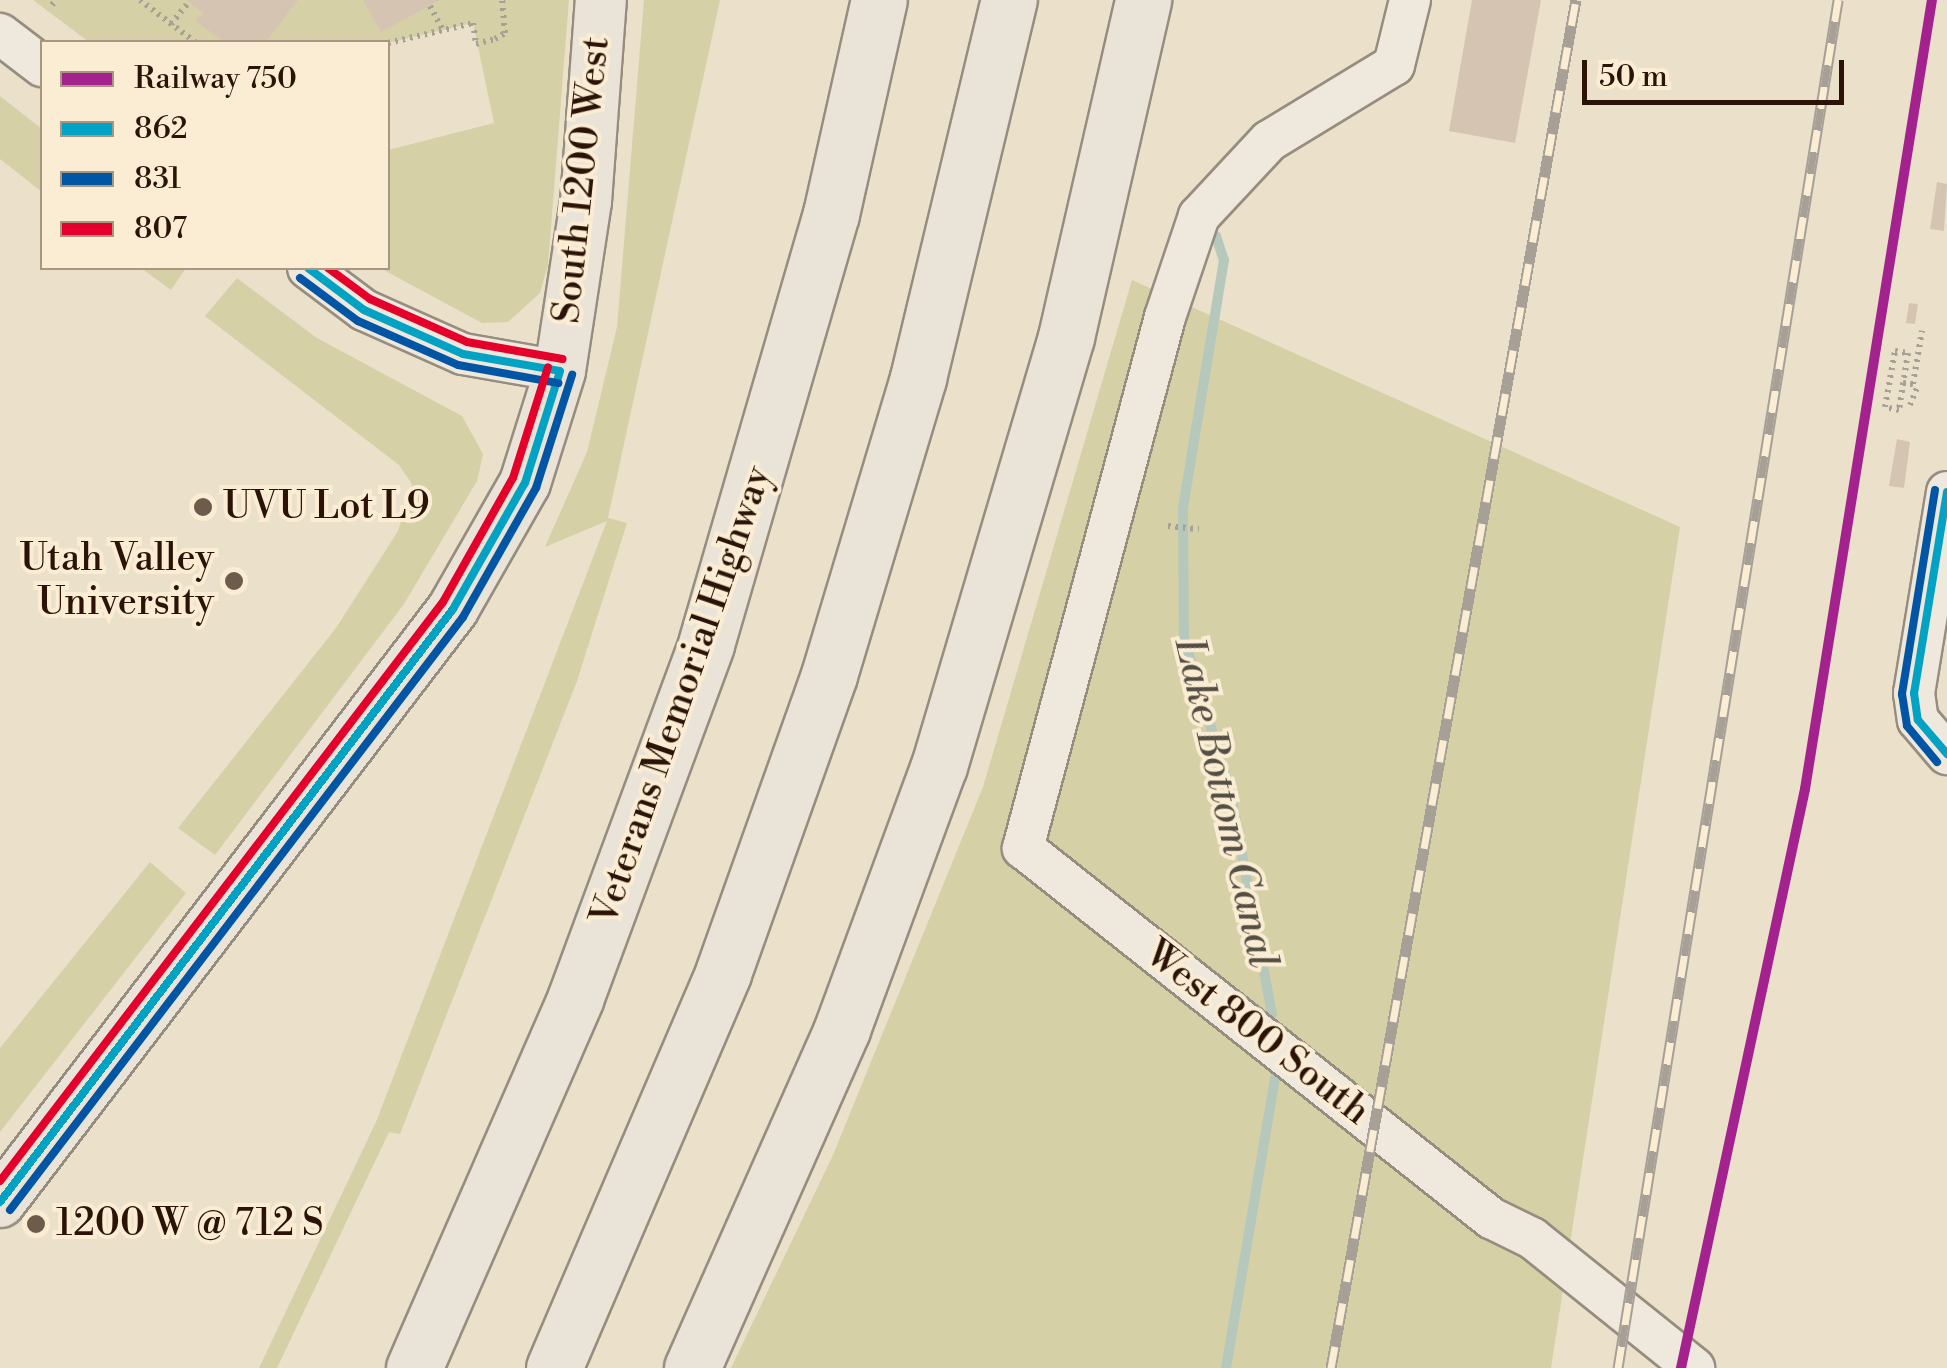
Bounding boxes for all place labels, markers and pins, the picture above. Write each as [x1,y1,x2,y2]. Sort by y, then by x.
place label: UVU Lot L9 [223,484,430,530]
marker: UVU Lot L9 [192,496,214,518]
place label: Utah Valley University [20,536,214,626]
marker: Utah Valley University [223,570,245,592]
place label: 1200 W @ 712 S [56,1201,324,1247]
marker: 1200 W @ 712 S [25,1213,47,1235]

